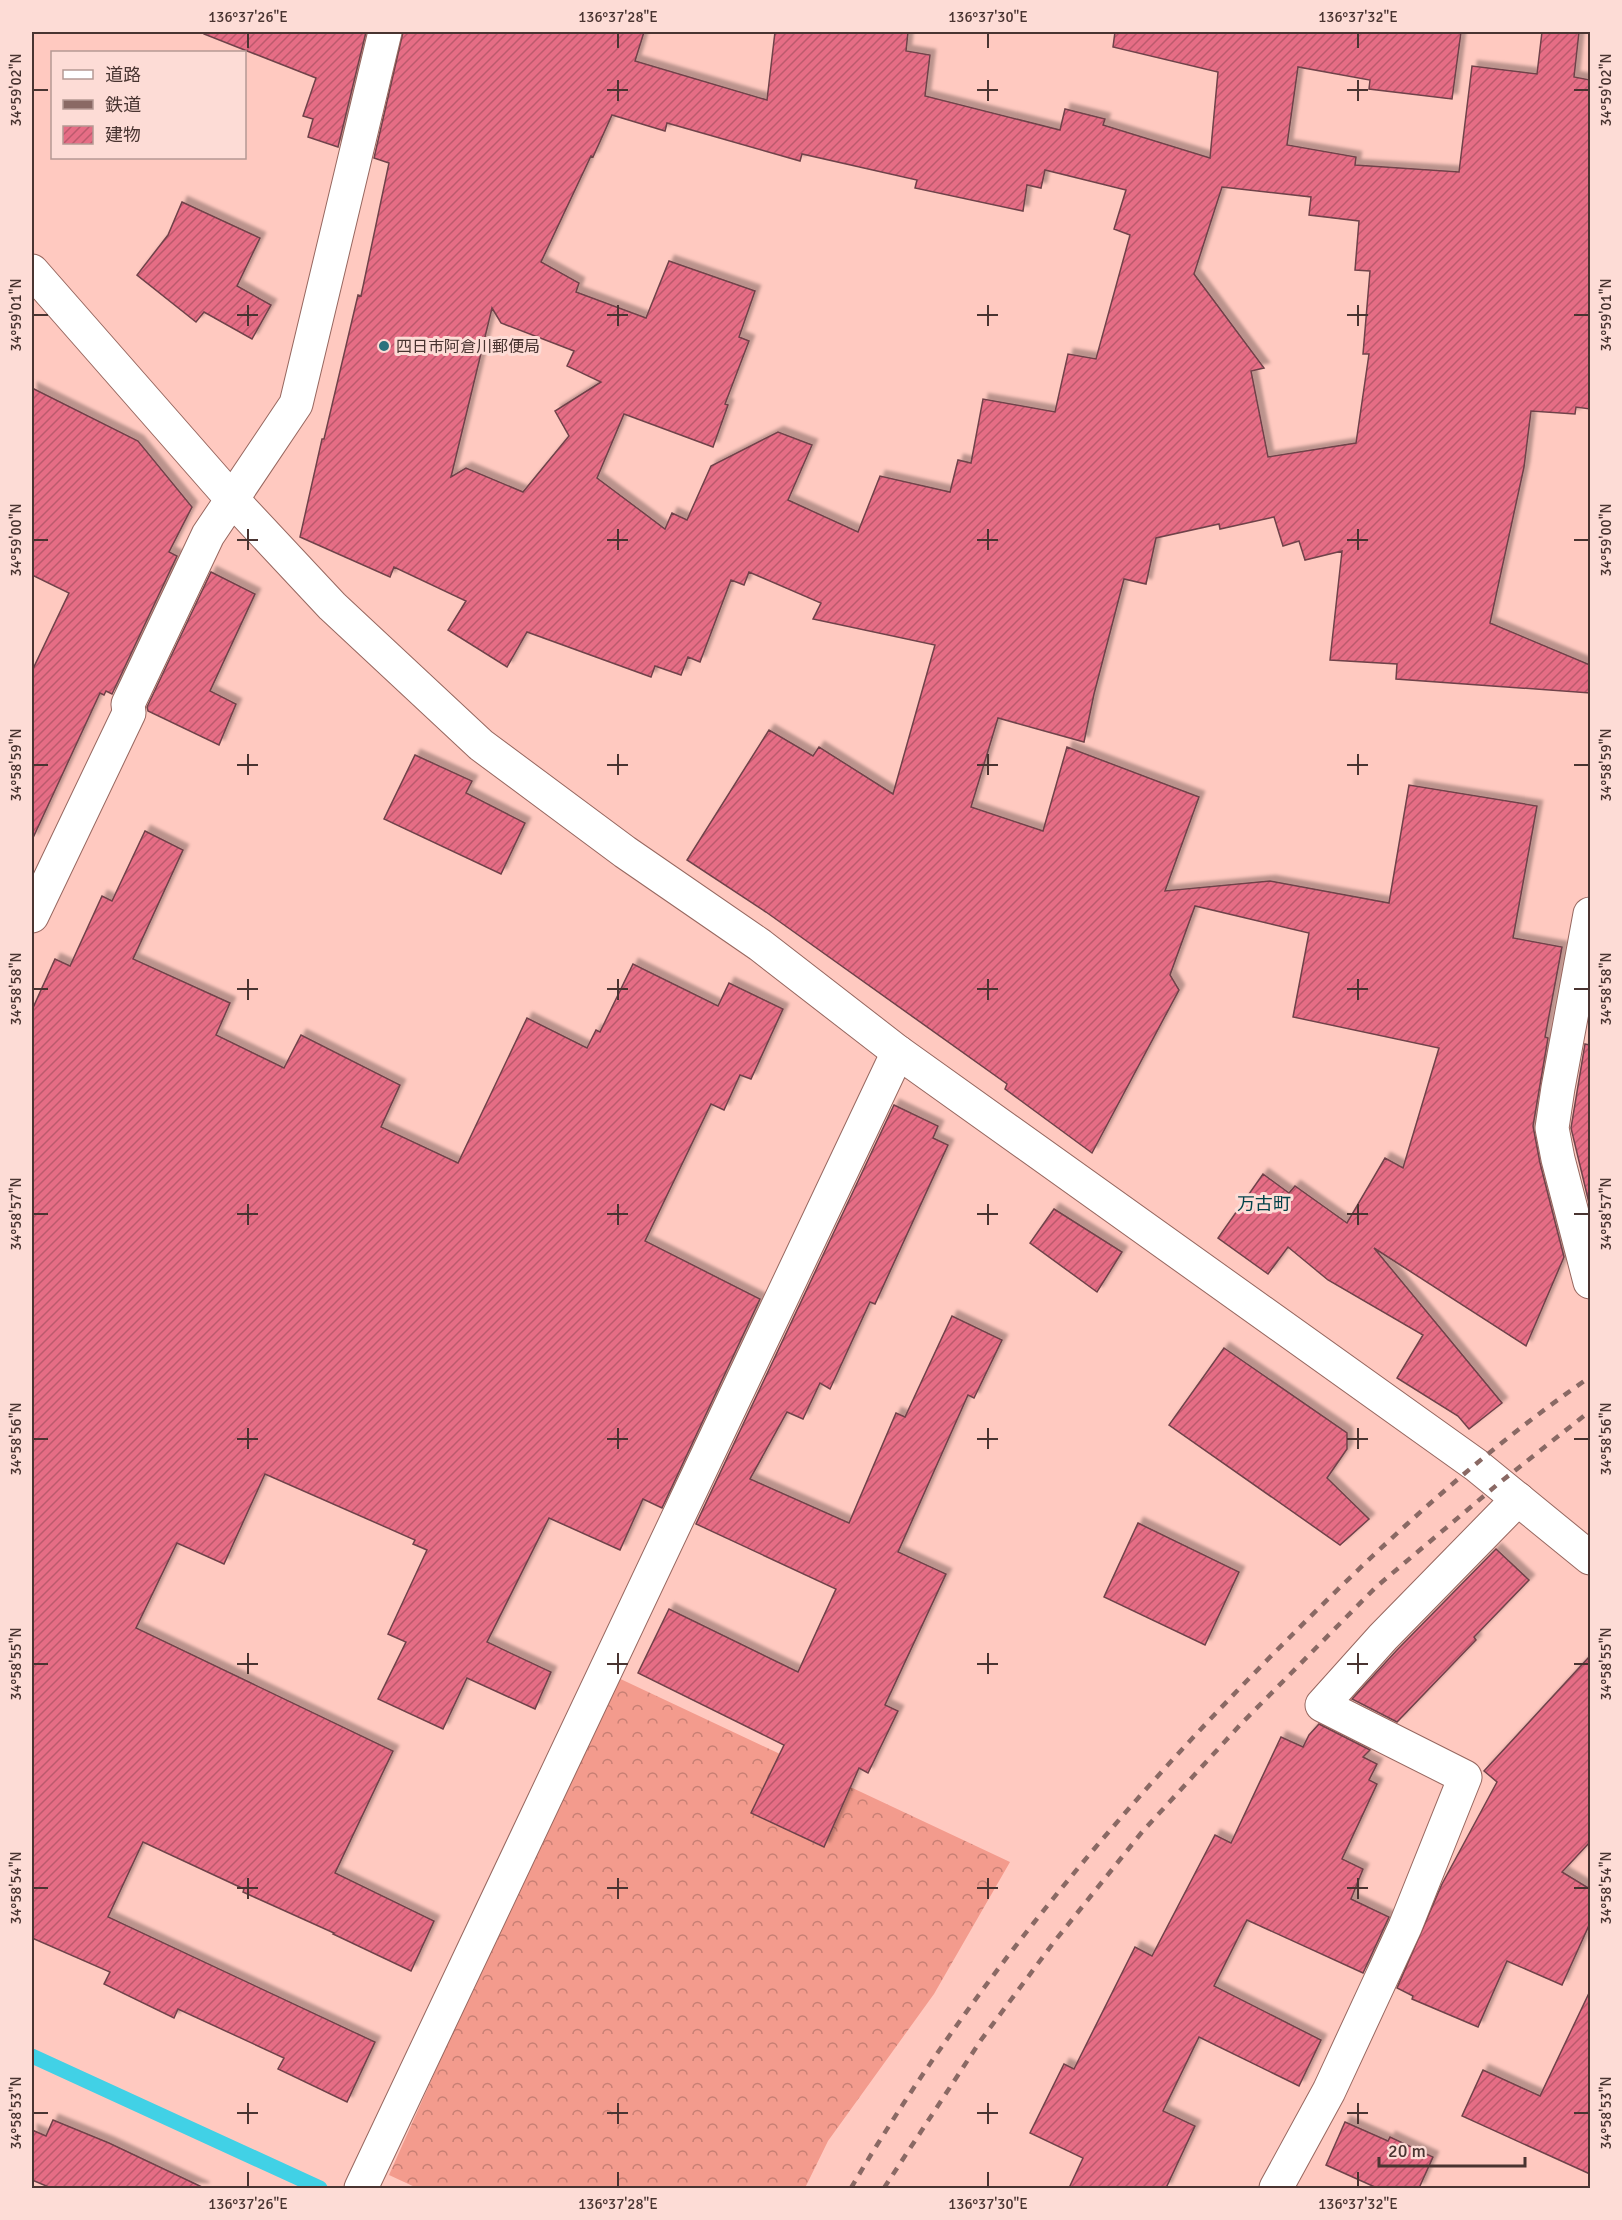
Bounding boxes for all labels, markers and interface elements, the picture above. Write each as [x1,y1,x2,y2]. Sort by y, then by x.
text: 136°37'26"E [208,8,288,26]
text: 136°37'28"E [578,8,658,26]
text: 136°37'30"E [948,8,1028,26]
text: 136°37'32"E [1318,8,1398,26]
legend [51,51,246,159]
text: 34°59'02"N [7,53,25,127]
text: 34°59'02"N [1597,53,1615,127]
text: 道路 [105,64,141,86]
text: 鉄道 [105,94,141,116]
text: 建物 [105,124,141,146]
text: 34°59'01"N [7,278,25,352]
text: 34°59'01"N [1597,278,1615,352]
place label: 四日市阿倉川郵便局 [396,337,540,357]
marker: 四日市阿倉川郵便局 [377,339,391,353]
text: 34°59'00"N [7,503,25,577]
text: 34°59'00"N [1597,503,1615,577]
text: 34°58'59"N [7,728,25,802]
text: 34°58'59"N [1597,728,1615,802]
text: 34°58'58"N [7,952,25,1026]
text: 34°58'58"N [1597,952,1615,1026]
text: 34°58'57"N [7,1177,25,1251]
text: 34°58'57"N [1597,1177,1615,1251]
district label: 万古町 [1237,1193,1291,1215]
text: 34°58'56"N [7,1402,25,1476]
text: 34°58'56"N [1597,1402,1615,1476]
text: 34°58'55"N [7,1627,25,1701]
text: 34°58'55"N [1597,1627,1615,1701]
text: 34°58'54"N [7,1851,25,1925]
text: 34°58'54"N [1597,1851,1615,1925]
text: 34°58'53"N [7,2076,25,2150]
text: 34°58'53"N [1597,2076,1615,2150]
scale bar [1379,2130,1524,2168]
text: 20 m [1388,2140,1426,2162]
text: 136°37'26"E [208,2195,288,2213]
text: 136°37'28"E [578,2195,658,2213]
text: 136°37'30"E [948,2195,1028,2213]
text: 136°37'32"E [1318,2195,1398,2213]

